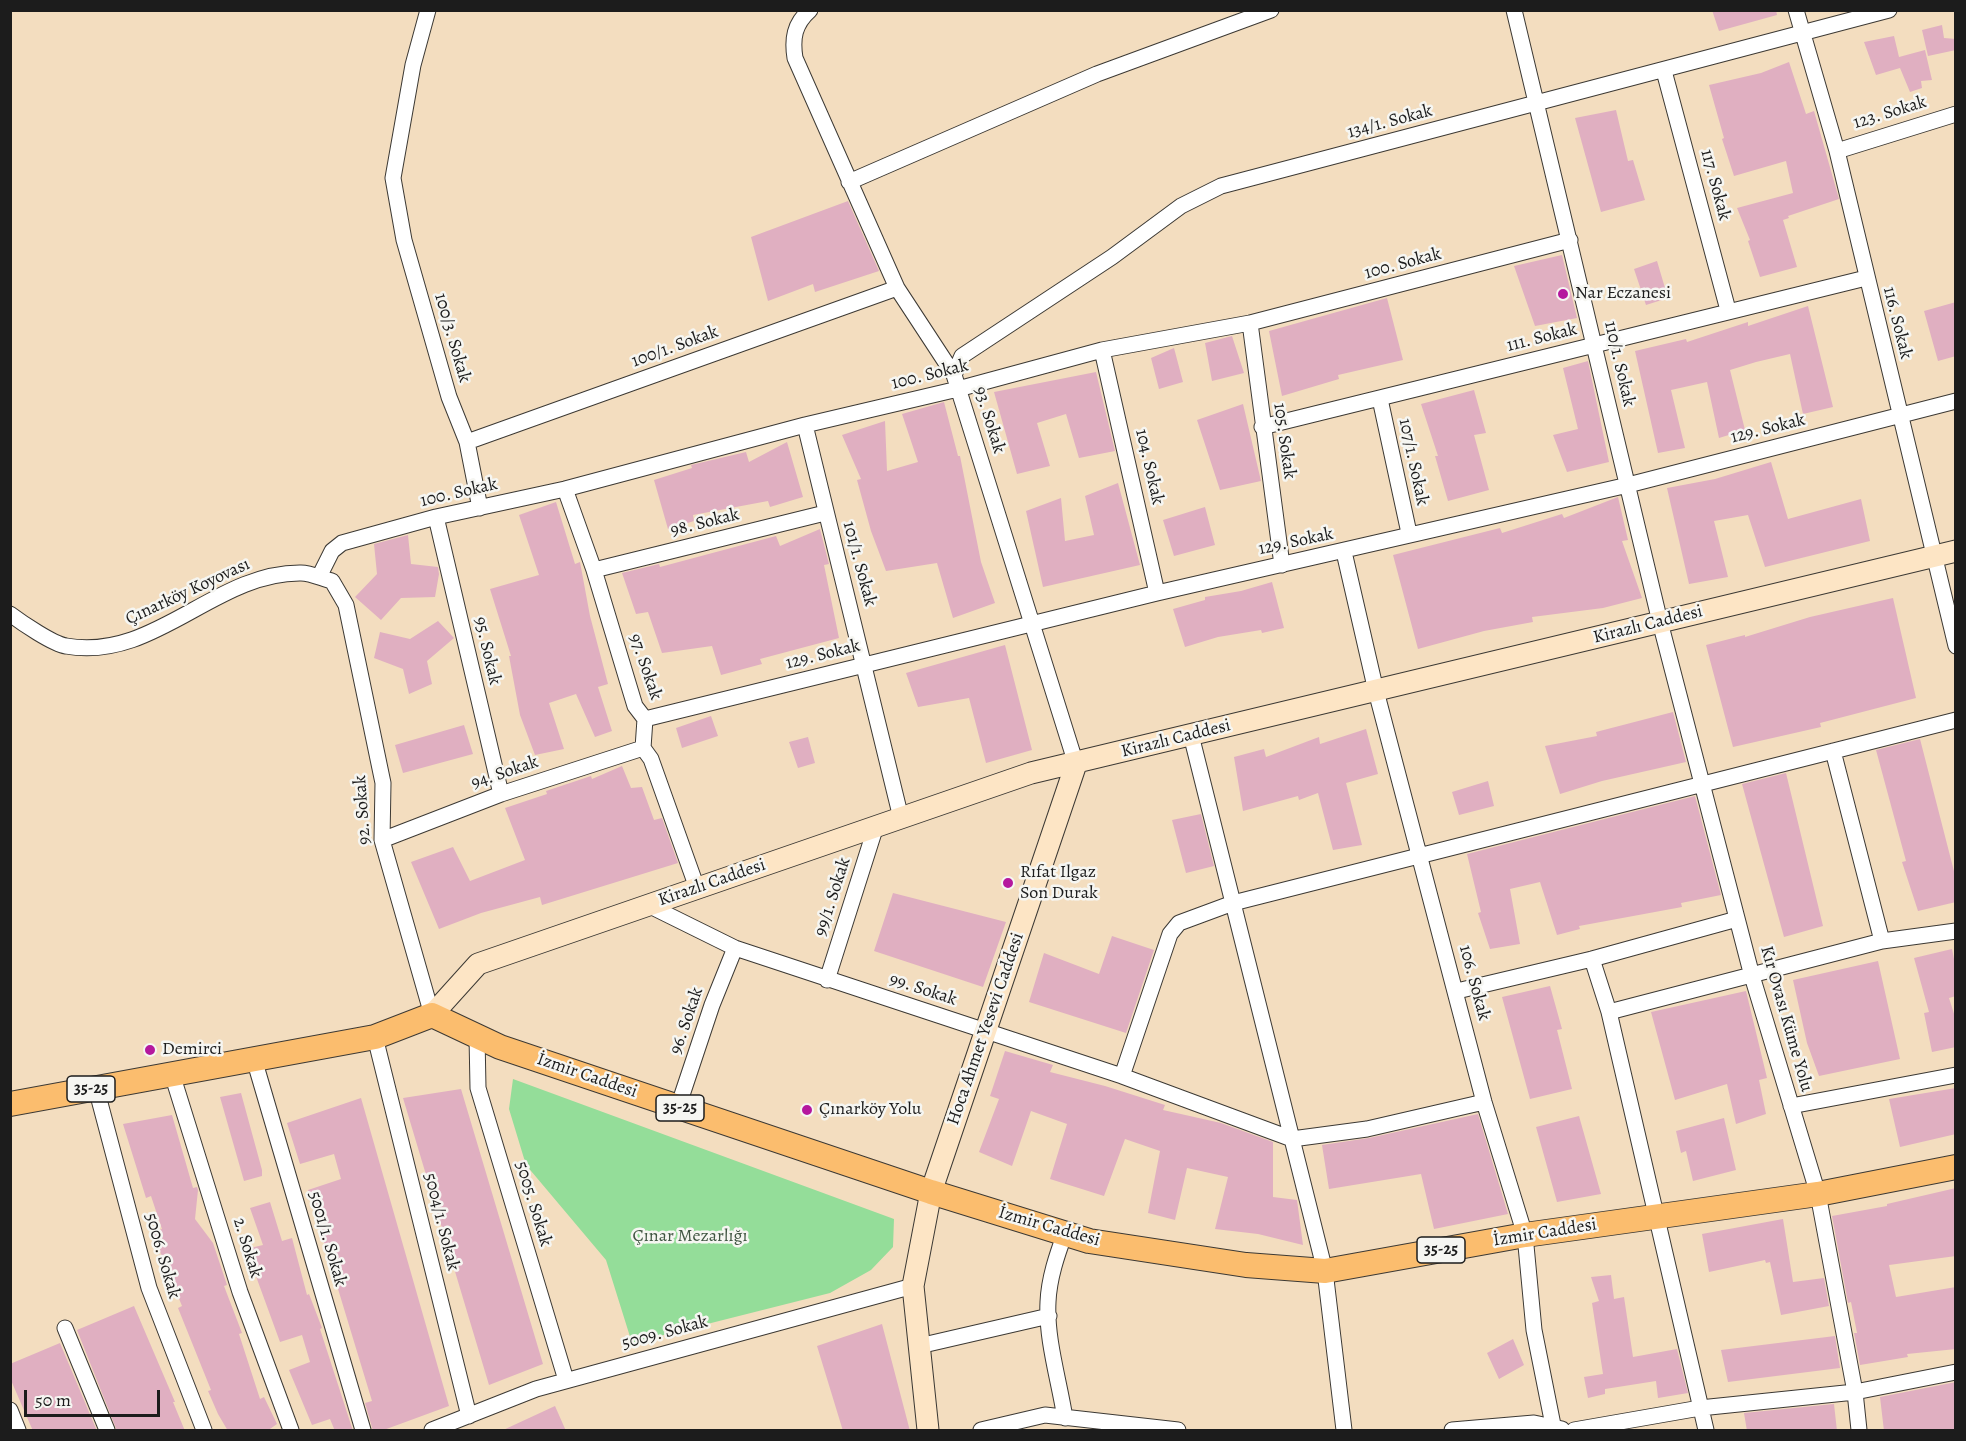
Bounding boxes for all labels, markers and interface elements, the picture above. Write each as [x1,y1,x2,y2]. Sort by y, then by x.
street label: 123. Sokak [1851,92,1929,134]
street label: 134/1. Sokak [1345,100,1435,144]
street label: 117. Sokak [1695,147,1735,223]
street label: 100. Sokak [1362,243,1444,285]
place label: Nar Eczanesi [1575,283,1671,305]
street label: 116. Sokak [1878,285,1916,361]
marker: Nar Eczanesi [1556,287,1570,301]
street label: 100/3. Sokak [429,291,475,385]
street label: 111. Sokak [1505,319,1579,357]
street label: 110/1. Sokak [1599,319,1639,409]
street label: 100/1. Sokak [629,321,721,373]
street label: 100. Sokak [889,355,971,395]
street label: 93. Sokak [969,384,1009,456]
street label: 105. Sokak [1268,402,1300,480]
street label: 129. Sokak [1729,409,1807,449]
street label: 107/1. Sokak [1393,416,1433,508]
street label: 104. Sokak [1130,427,1168,507]
street label: 100. Sokak [418,474,500,512]
street label: 98. Sokak [668,504,742,542]
street label: 101/1. Sokak [837,519,881,609]
street label: 129. Sokak [1257,524,1335,560]
street label: Çınarköy Koyovası [122,554,254,630]
street label: Kirazlı Caddesi [1591,601,1705,649]
street label: 95. Sokak [469,615,505,687]
street label: 97. Sokak [624,631,666,703]
street label: 129. Sokak [784,635,862,675]
street label: Kirazlı Caddesi [1119,715,1233,763]
street label: 94. Sokak [469,751,541,795]
street label: 92. Sokak [350,774,376,846]
street label: Kirazlı Caddesi [655,855,769,911]
street label: 99/1. Sokak [810,855,856,939]
place label: Rıfat Ilgaz Son Durak [1020,862,1098,904]
marker: Rıfat Ilgaz Son Durak [1001,876,1015,890]
street label: Hoca Ahmet Yesevi Caddesi [943,930,1029,1128]
street label: 106. Sokak [1454,943,1494,1023]
street label: Kır Ovası Küme Yolu [1755,944,1817,1094]
street label: 99. Sokak [887,969,959,1011]
street label: 96. Sokak [665,985,709,1057]
place label: Demirci [162,1039,222,1061]
marker: Demirci [143,1043,157,1057]
street label: İzmir Caddesi [534,1049,640,1103]
road number: 35-25 [67,1076,115,1102]
road number: 35-25 [656,1095,704,1121]
place label: Çınarköy Yolu [819,1099,921,1121]
marker: Çınarköy Yolu [800,1103,814,1117]
street label: 5005. Sokak [510,1159,556,1249]
street label: 5004/1. Sokak [418,1171,464,1273]
street label: 5001/1. Sokak [303,1189,351,1289]
street label: İzmir Caddesi [996,1202,1102,1252]
street label: 5006. Sokak [139,1211,185,1301]
street label: İzmir Caddesi [1492,1214,1598,1252]
street label: 2. Sokak [228,1215,266,1281]
park label: Çınar Mezarlığı [632,1226,748,1248]
road number: 35-25 [1417,1237,1465,1263]
street label: 5009. Sokak [620,1311,710,1355]
scale bar [27,1378,164,1416]
text: 50 m [35,1388,71,1412]

